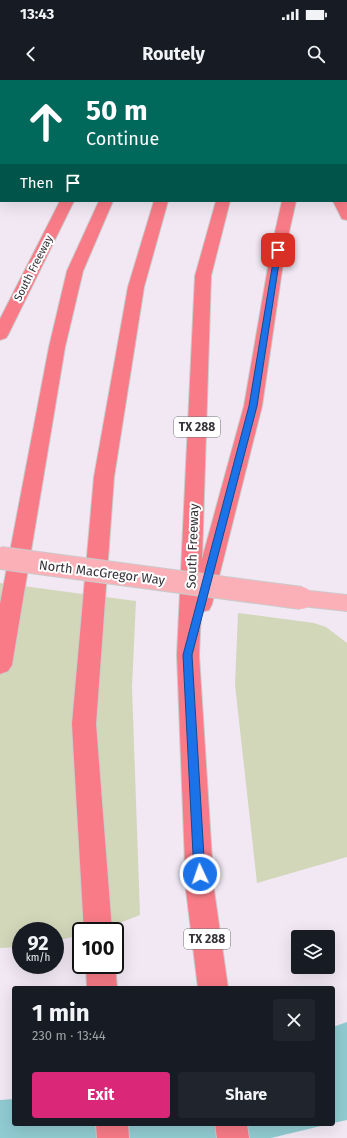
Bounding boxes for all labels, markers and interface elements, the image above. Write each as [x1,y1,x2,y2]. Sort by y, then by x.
text: 13:43 [20,5,54,23]
icon: back [20,43,42,65]
text: Routely [142,43,205,65]
icon: search [305,43,327,65]
text: 50 m [86,94,148,127]
icon: ahead [20,96,72,148]
text: Continue [86,128,159,150]
icon: arrive [62,172,84,194]
text: Then [20,174,54,192]
street label: South Freeway [11,233,56,303]
pin [261,233,295,267]
icon: arrive [267,239,289,261]
road number: TX 288 [174,417,220,437]
street label: South Freeway [184,503,202,589]
street label: North MacGregor Way [38,557,166,588]
position arrow [179,853,221,895]
speed limit sign: 100 [72,922,124,974]
road number: TX 288 [184,929,230,949]
map controls [291,930,335,974]
button: layers [291,930,335,974]
text: 92 [27,931,49,955]
text: km/h [26,952,50,964]
text: 1 min [32,999,90,1027]
button: close [273,999,315,1041]
text: 230 m · 13:44 [32,1028,106,1043]
button: Exit [32,1072,170,1118]
button: Share [178,1072,315,1118]

